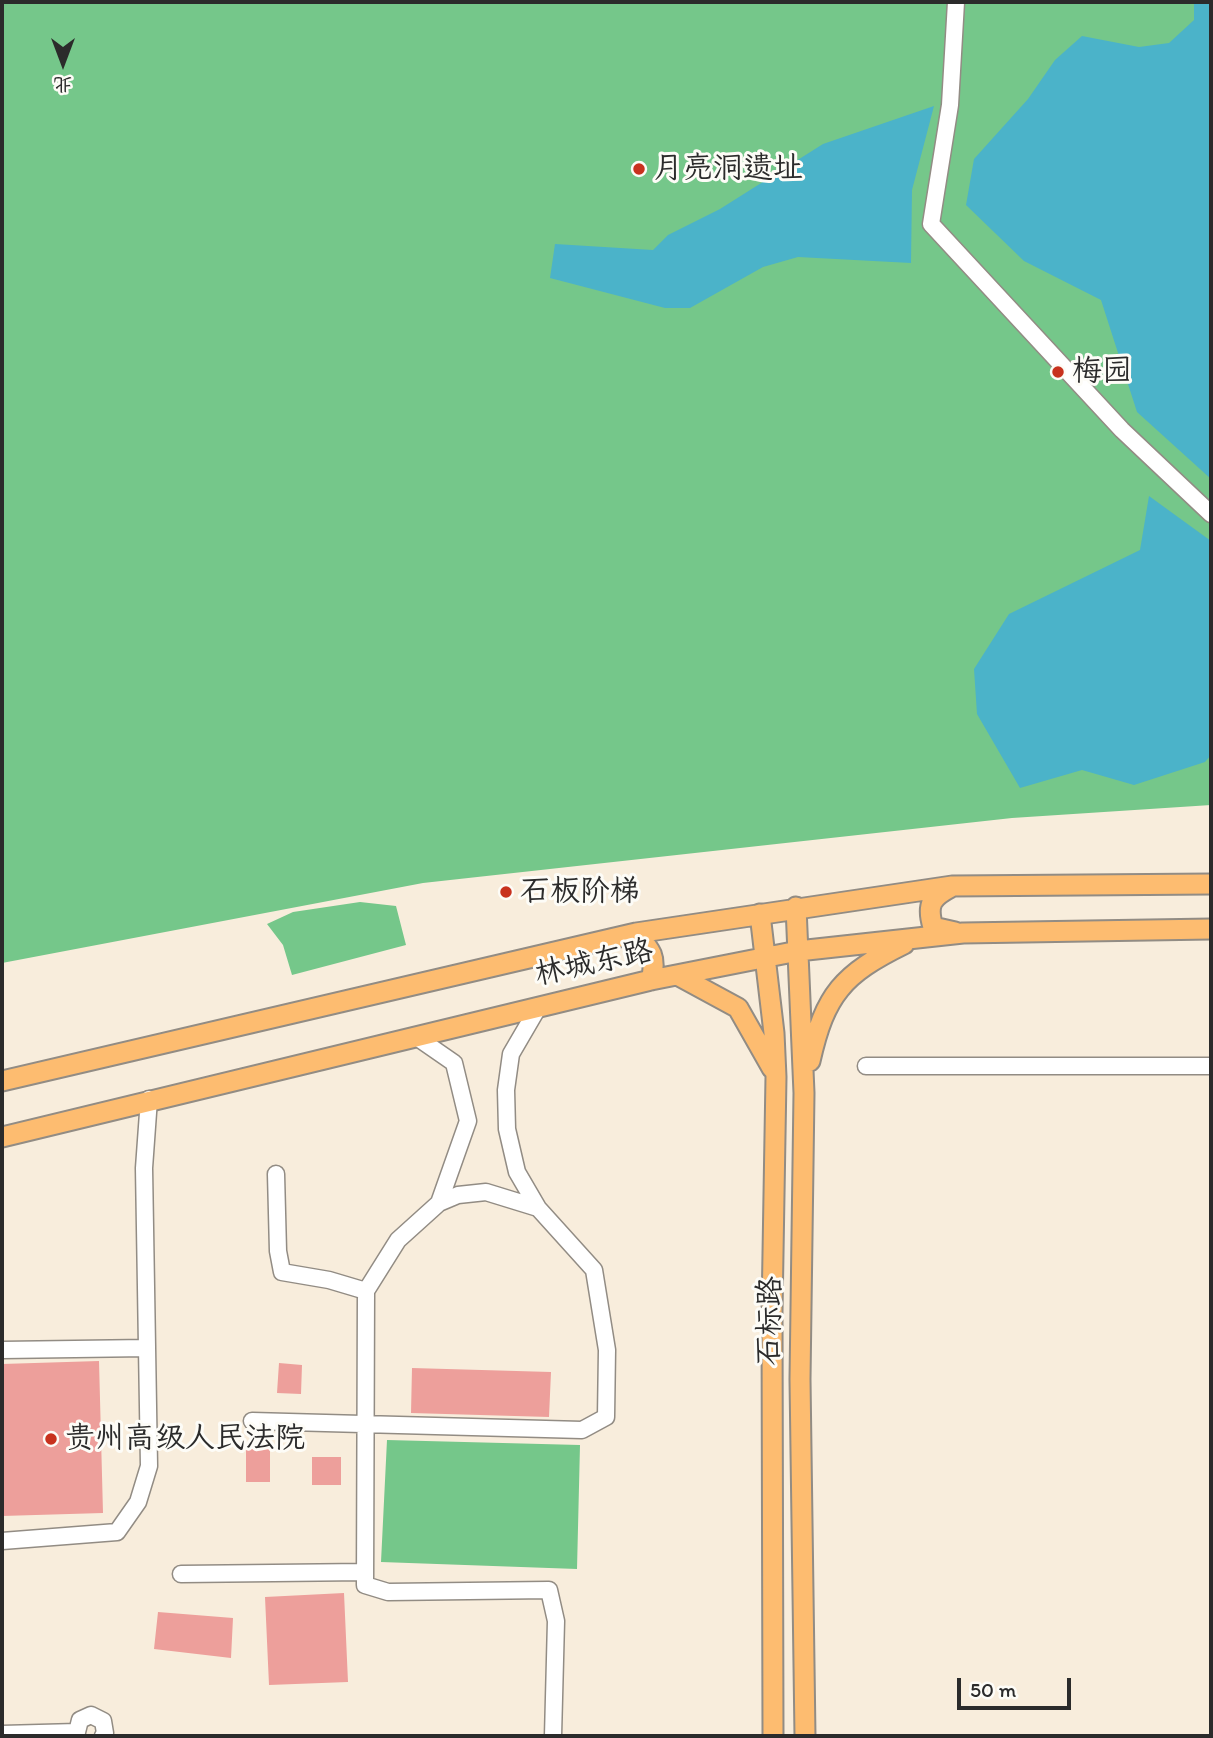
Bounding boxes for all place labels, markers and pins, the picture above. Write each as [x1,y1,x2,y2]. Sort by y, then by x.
place label: 月亮洞遗址 [653,151,803,187]
marker: 月亮洞遗址 [631,161,647,177]
place label: 梅园 [1072,354,1132,390]
marker: 梅园 [1050,364,1066,380]
place label: 石板阶梯 [520,874,640,910]
marker: 石板阶梯 [498,884,514,900]
place label: 贵州高级人民法院 [65,1421,305,1457]
marker: 贵州高级人民法院 [43,1431,59,1447]

